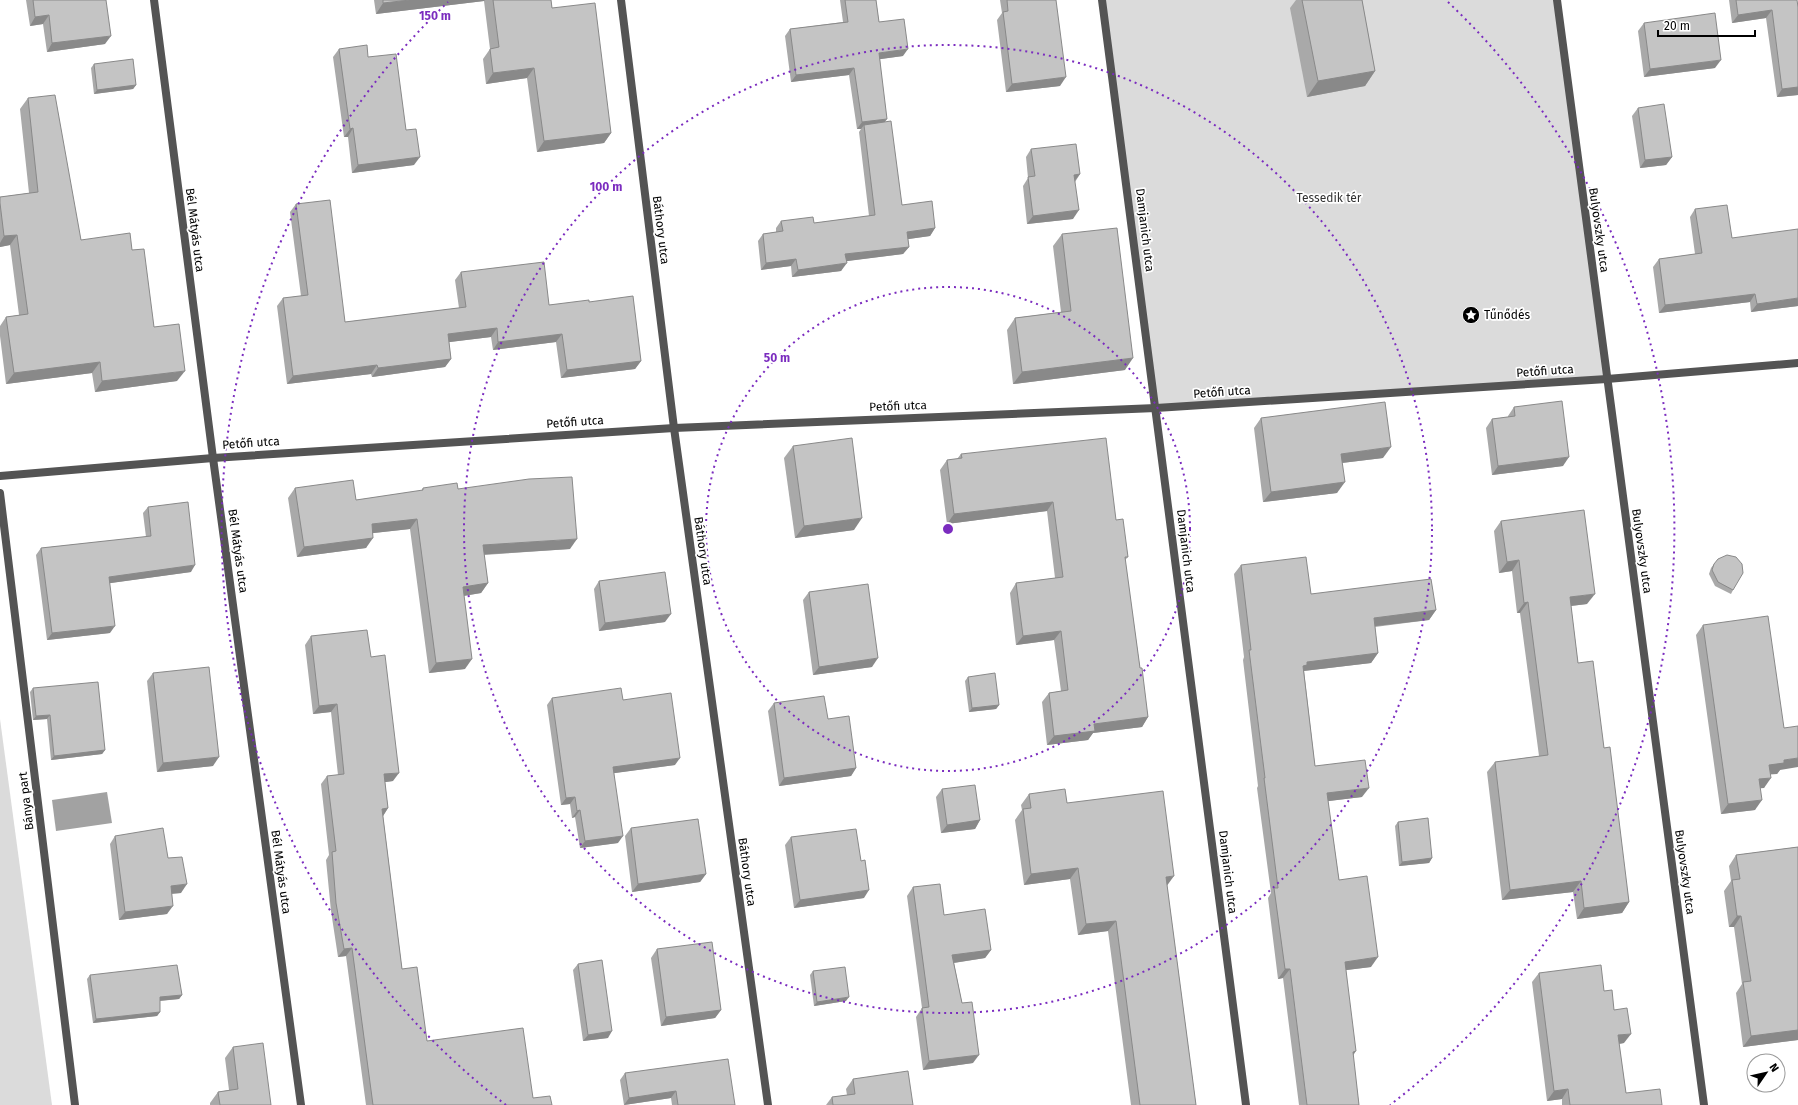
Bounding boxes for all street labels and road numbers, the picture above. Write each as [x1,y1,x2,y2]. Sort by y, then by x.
street label: Bél Mátyás utca [183,187,207,273]
street label: Damjanich utca [1133,187,1157,273]
street label: Bulyovszky utca [1586,187,1612,273]
street label: Báthory utca [650,195,672,265]
street label: Petőfi utca [1516,362,1574,380]
street label: Petőfi utca [1193,383,1251,401]
street label: Petőfi utca [869,398,927,414]
street label: Petőfi utca [546,413,604,431]
street label: Petőfi utca [222,434,280,452]
street label: Bél Mátyás utca [225,508,251,594]
street label: Damjanich utca [1174,508,1198,594]
street label: Bulyovszky utca [1629,508,1655,594]
street label: Báthory utca [691,516,715,586]
street label: Bánya part [15,770,37,831]
street label: Bél Mátyás utca [268,829,294,915]
street label: Damjanich utca [1216,829,1240,915]
street label: Bulyovszky utca [1672,829,1698,915]
street label: Báthory utca [735,837,759,907]

